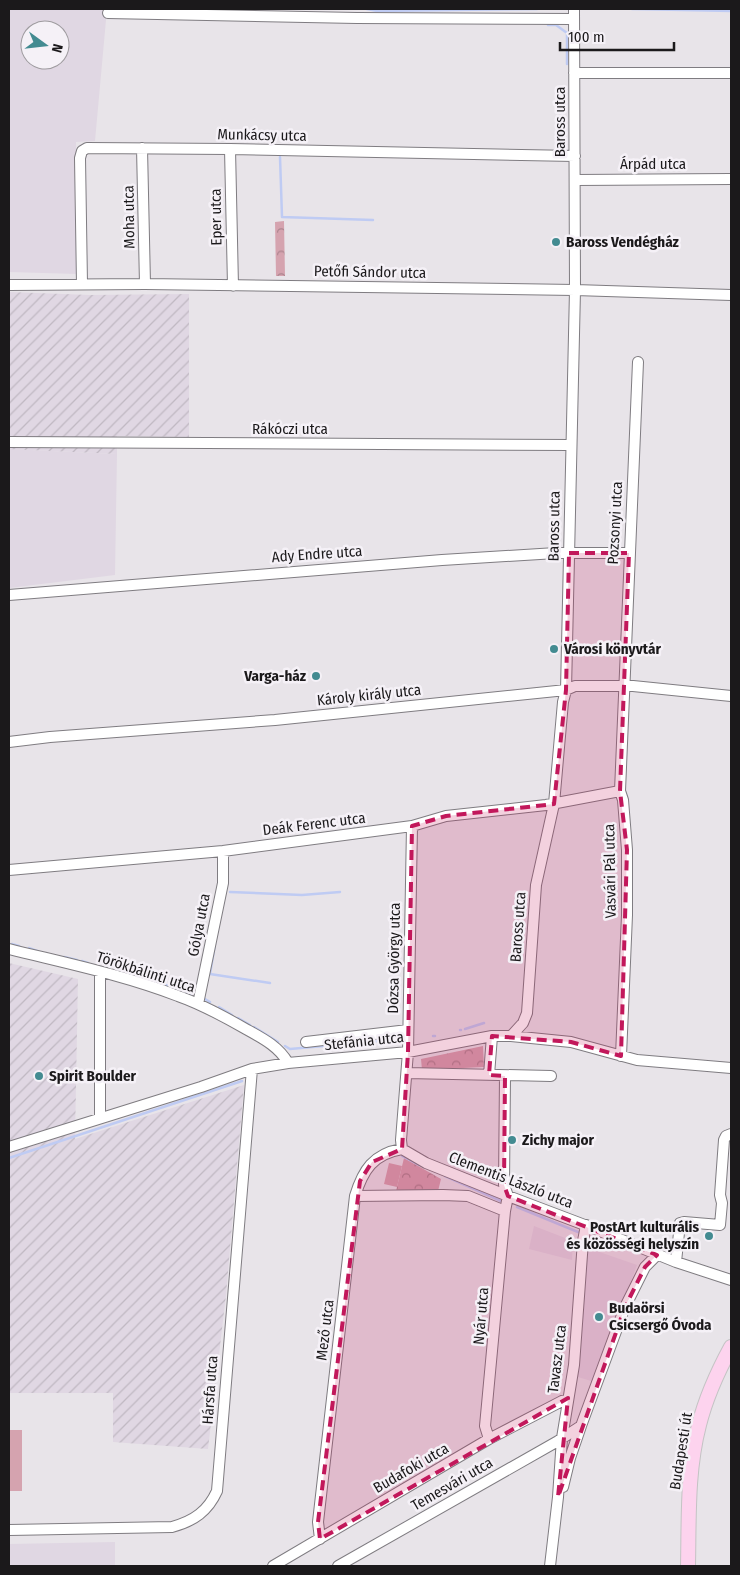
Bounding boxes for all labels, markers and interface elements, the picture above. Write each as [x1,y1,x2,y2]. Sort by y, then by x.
north arrow [20,20,70,70]
scale bar [560,20,674,52]
text: 100 m [568,28,605,46]
text: N [48,42,66,54]
street label: Baross utca [551,87,569,157]
street label: Munkácsy utca [217,125,307,145]
street label: Árpád utca [620,155,686,173]
street label: Moha utca [119,185,139,249]
street label: Eper utca [207,188,225,246]
place label: Baross Vendégház [566,233,680,251]
marker: Baross Vendégház [550,236,562,248]
street label: Petőfi Sándor utca [314,262,426,282]
street label: Rákóczi utca [252,420,328,438]
street label: Pozsonyi utca [604,481,626,565]
street label: Baross utca [544,491,564,561]
street label: Ady Endre utca [271,542,363,566]
place label: Városi könyvtár [563,640,661,658]
marker: Városi könyvtár [548,643,560,655]
place label: Varga-ház [243,667,307,685]
marker: Varga-ház [310,670,322,682]
street label: Károly király utca [316,681,422,709]
street label: Deák Ferenc utca [262,809,366,839]
street label: Vasvári Pál utca [600,823,620,919]
street label: Baross utca [507,891,529,963]
street label: Gólya utca [184,892,214,958]
street label: Dózsa György utca [384,902,404,1014]
street label: Törökbálinti utca [94,948,198,996]
street label: Stefánia utca [323,1028,405,1054]
place label: Spirit Boulder [49,1067,137,1085]
marker: Spirit Boulder [33,1070,45,1082]
place label: Zichy major [522,1131,594,1149]
marker: Zichy major [506,1134,518,1146]
street label: Clementis László utca [446,1148,576,1212]
place label: PostArt kulturális és közösségi helyszín [566,1218,699,1253]
marker: PostArt kulturális és közösségi helyszín [703,1230,715,1242]
street label: Nyár utca [470,1286,492,1346]
street label: Mező utca [312,1298,338,1362]
place label: Budaörsi Csicsergő Óvoda [609,1299,712,1334]
marker: Budaörsi Csicsergő Óvoda [593,1311,605,1323]
street label: Tavasz utca [544,1324,570,1394]
street label: Hársfa utca [199,1355,221,1425]
street label: Budapesti út [666,1411,696,1491]
street label: Budafoki utca [370,1439,452,1497]
street label: Temesvári utca [408,1453,496,1515]

